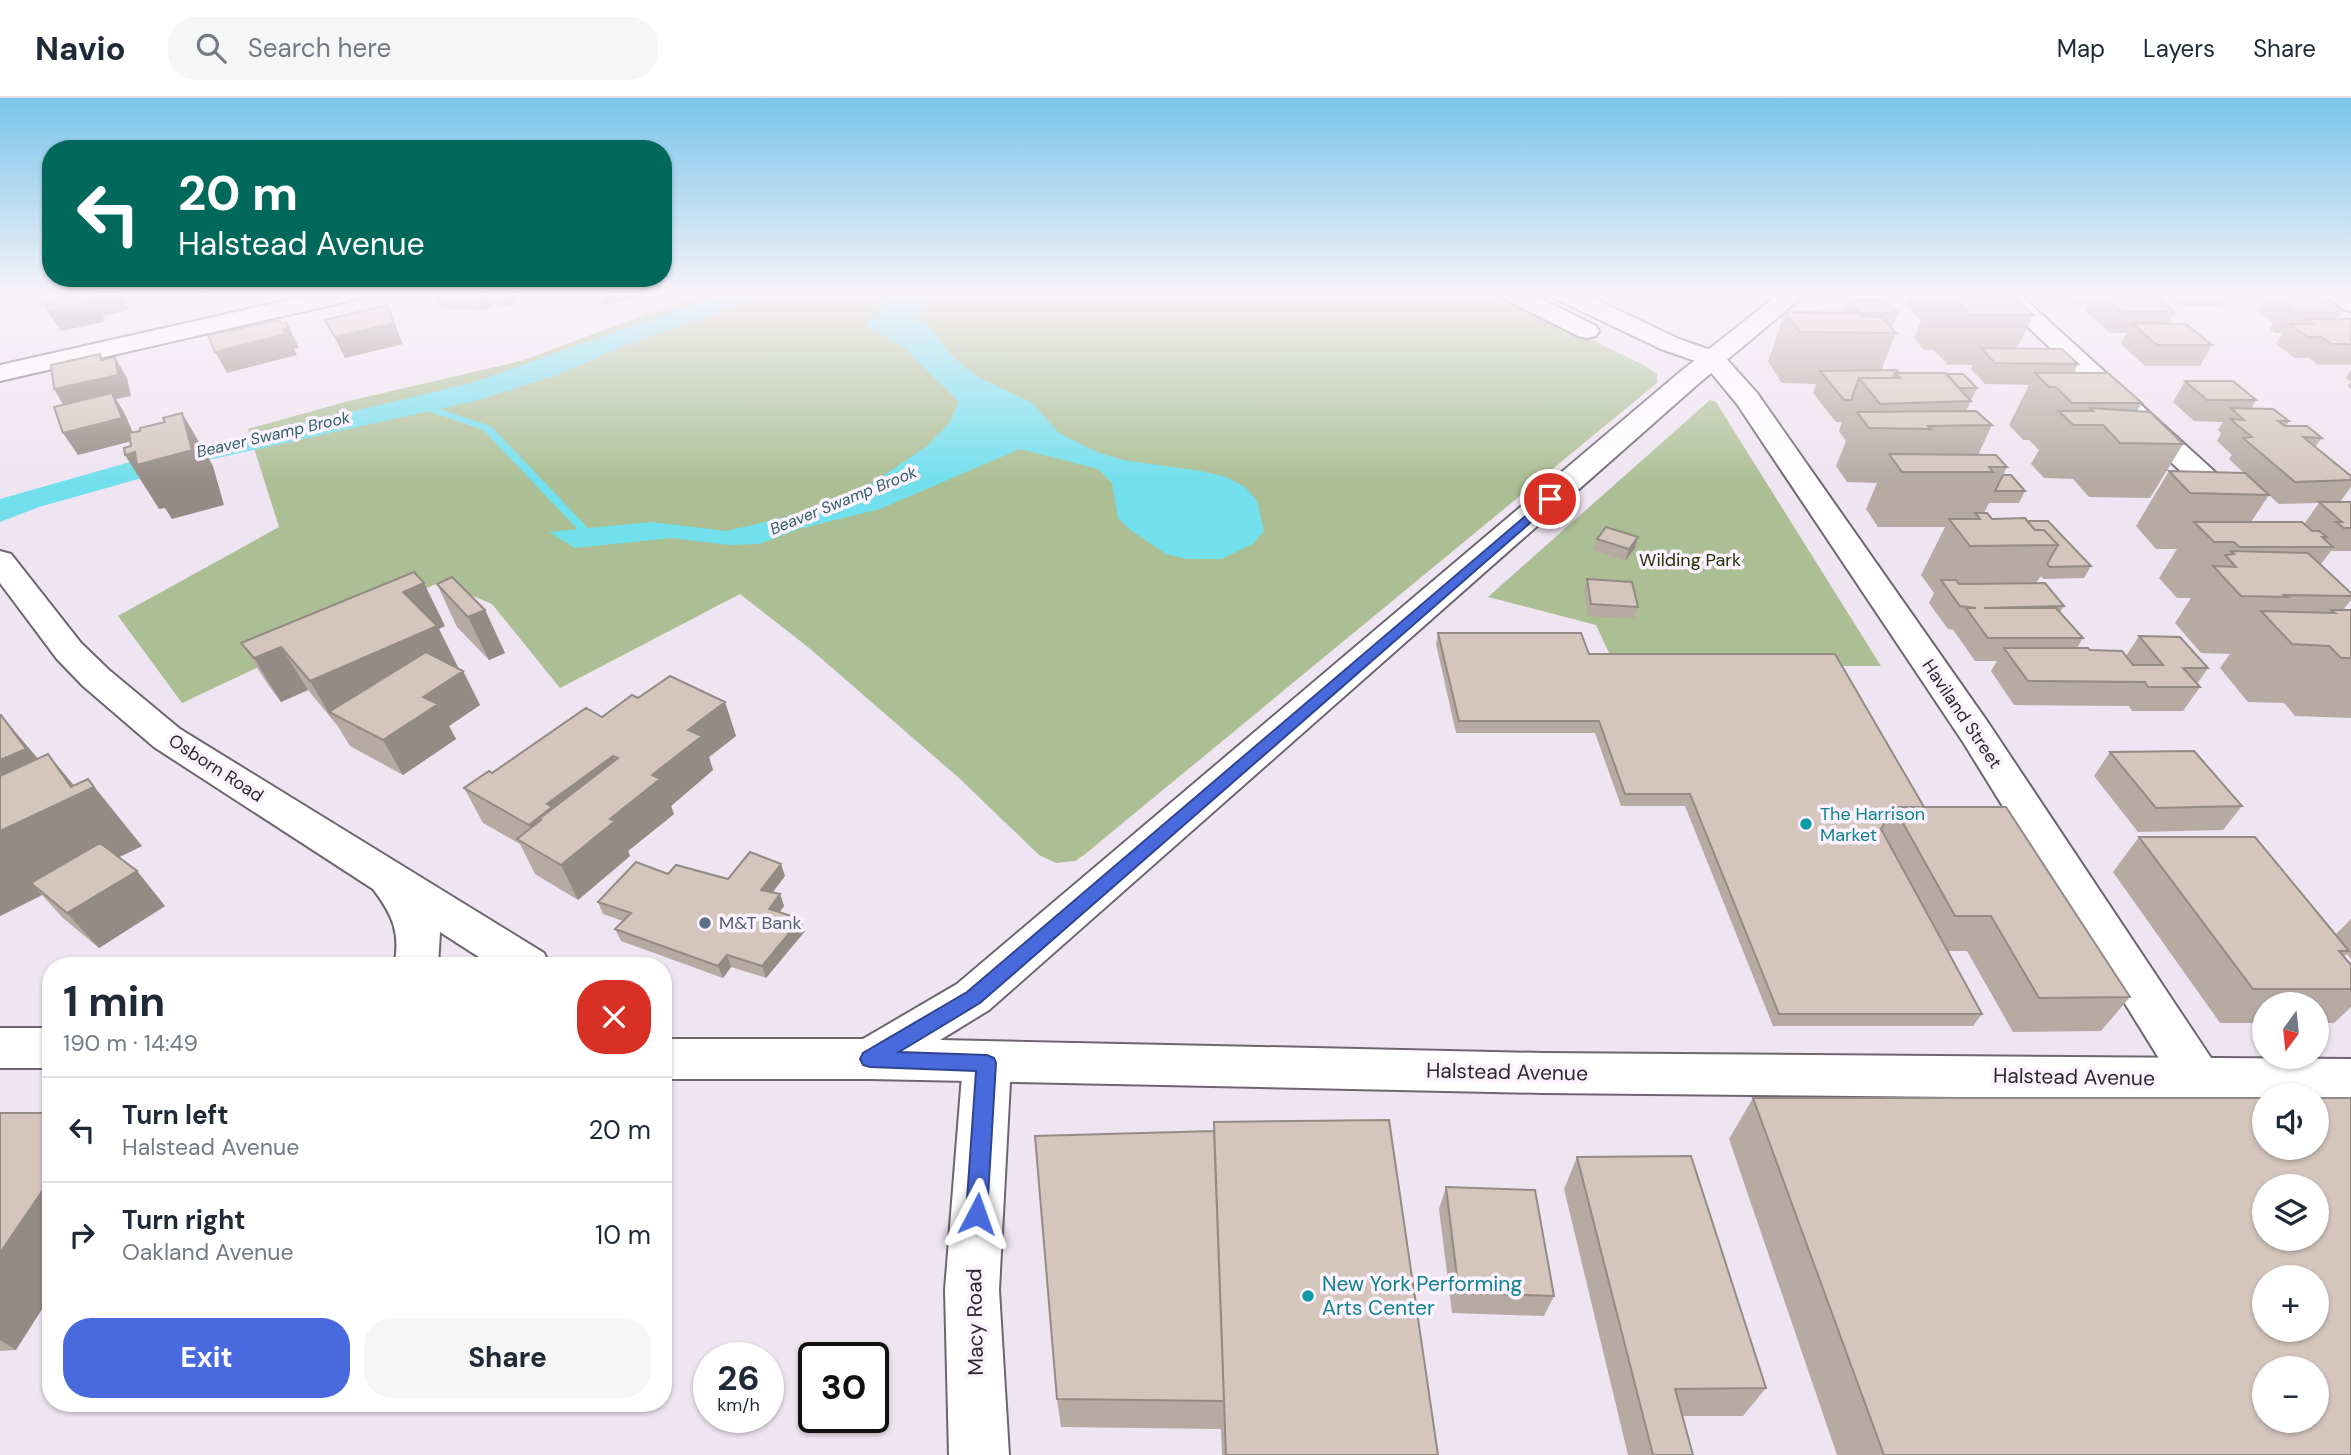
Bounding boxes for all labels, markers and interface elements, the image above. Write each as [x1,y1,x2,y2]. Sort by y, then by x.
search box [168,17,658,80]
text: Navio [35,27,126,70]
icon: search [192,29,230,67]
text: Search here [248,31,391,65]
text: Map [2057,33,2105,64]
text: Layers [2143,33,2215,64]
text: Share [2253,33,2316,64]
text: 20 m [178,161,298,225]
icon: left [63,168,154,259]
text: Halstead Avenue [178,223,425,265]
water label: Beaver Swamp Brook [194,406,353,462]
water label: Beaver Swamp Brook [767,461,920,540]
pin [1520,469,1580,529]
icon: arrive [1531,480,1569,518]
park label: Wilding Park [1639,548,1741,572]
street label: Haviland Street [1917,655,2007,773]
street label: Osborn Road [164,728,268,808]
place label: The Harrison Market [1820,802,1925,847]
marker: The Harrison Market [1798,816,1814,832]
place label: M&T Bank [719,911,802,935]
marker: M&T Bank [697,915,713,931]
text: 1 min [63,974,165,1029]
button: close [577,980,651,1054]
north arrow [2252,992,2329,1069]
map controls [2252,992,2329,1433]
text: 190 m · 14:49 [63,1028,198,1058]
street label: Halstead Avenue [1426,1057,1588,1087]
street label: Halstead Avenue [1993,1062,2155,1092]
button: sound [2252,1083,2329,1160]
text: Turn left [122,1098,229,1132]
icon: left [63,1111,101,1149]
text: 20 m [588,1113,651,1147]
text: Halstead Avenue [122,1132,299,1162]
button: layers [2252,1174,2329,1251]
position arrow [940,1177,1014,1251]
text: Turn right [122,1203,246,1237]
icon: right [63,1216,101,1254]
text: 10 m [595,1218,651,1252]
text: Oakland Avenue [122,1237,293,1267]
button: + [2252,1265,2329,1342]
street label: Macy Road [960,1268,990,1376]
place label: New York Performing Arts Center [1322,1270,1522,1322]
marker: New York Performing Arts Center [1300,1288,1316,1304]
button: Exit [63,1318,350,1398]
button: Share [364,1318,651,1398]
speed limit sign: 30 [798,1342,889,1433]
text: 26 [717,1355,760,1401]
button: − [2252,1356,2329,1433]
text: km/h [717,1393,760,1417]

